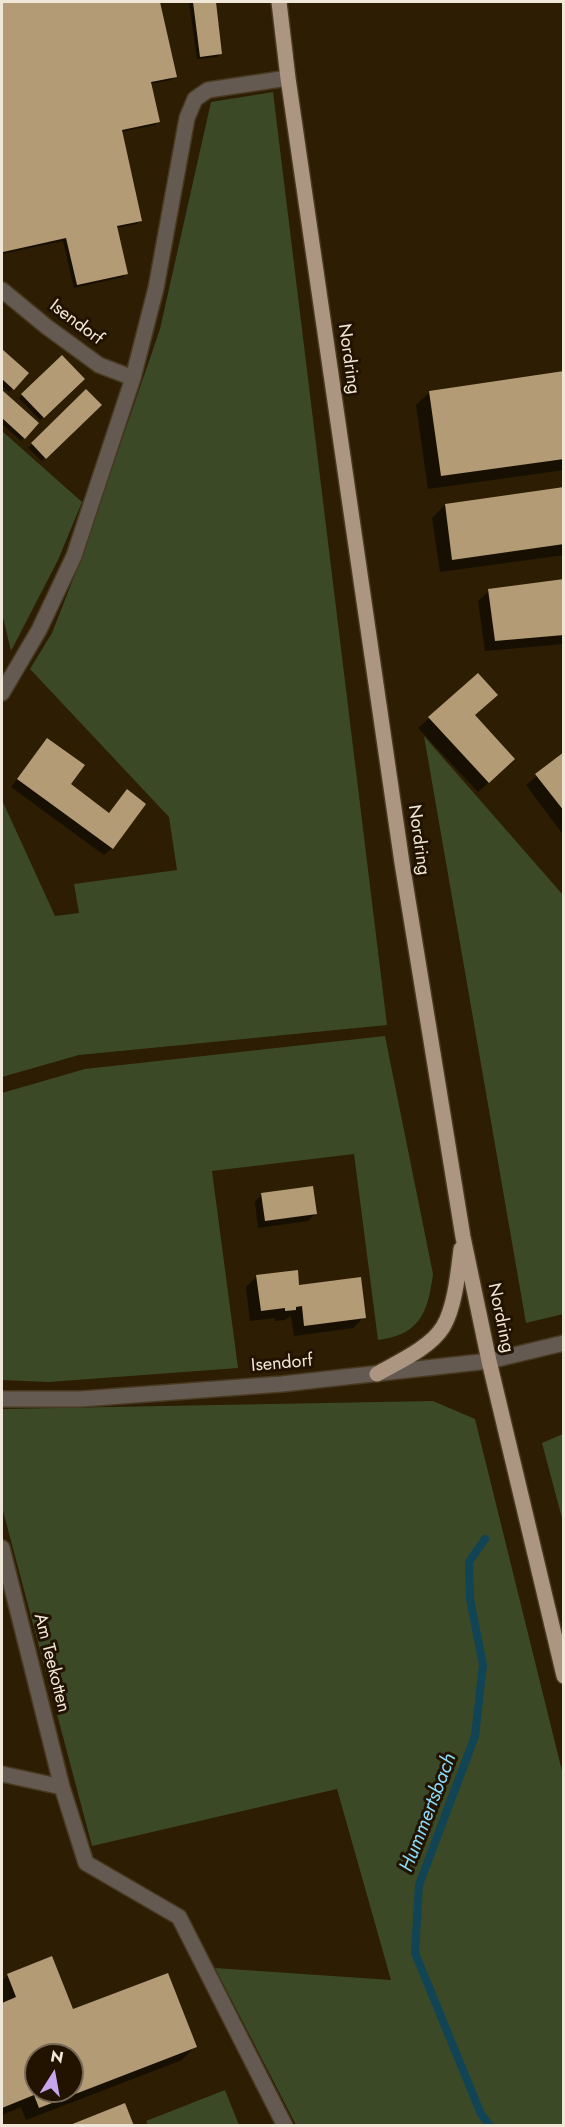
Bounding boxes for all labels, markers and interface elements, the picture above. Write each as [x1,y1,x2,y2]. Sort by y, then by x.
street label: Isendorf [45,296,107,350]
street label: Nordring [332,322,364,396]
street label: Nordring [402,803,434,877]
street label: Nordring [482,1281,518,1355]
street label: Isendorf [250,1351,314,1377]
street label: Am Teekotten [28,1611,74,1715]
water label: Hummertsbach [395,1750,463,1876]
north arrow [24,2043,84,2103]
text: N [49,2044,66,2069]

